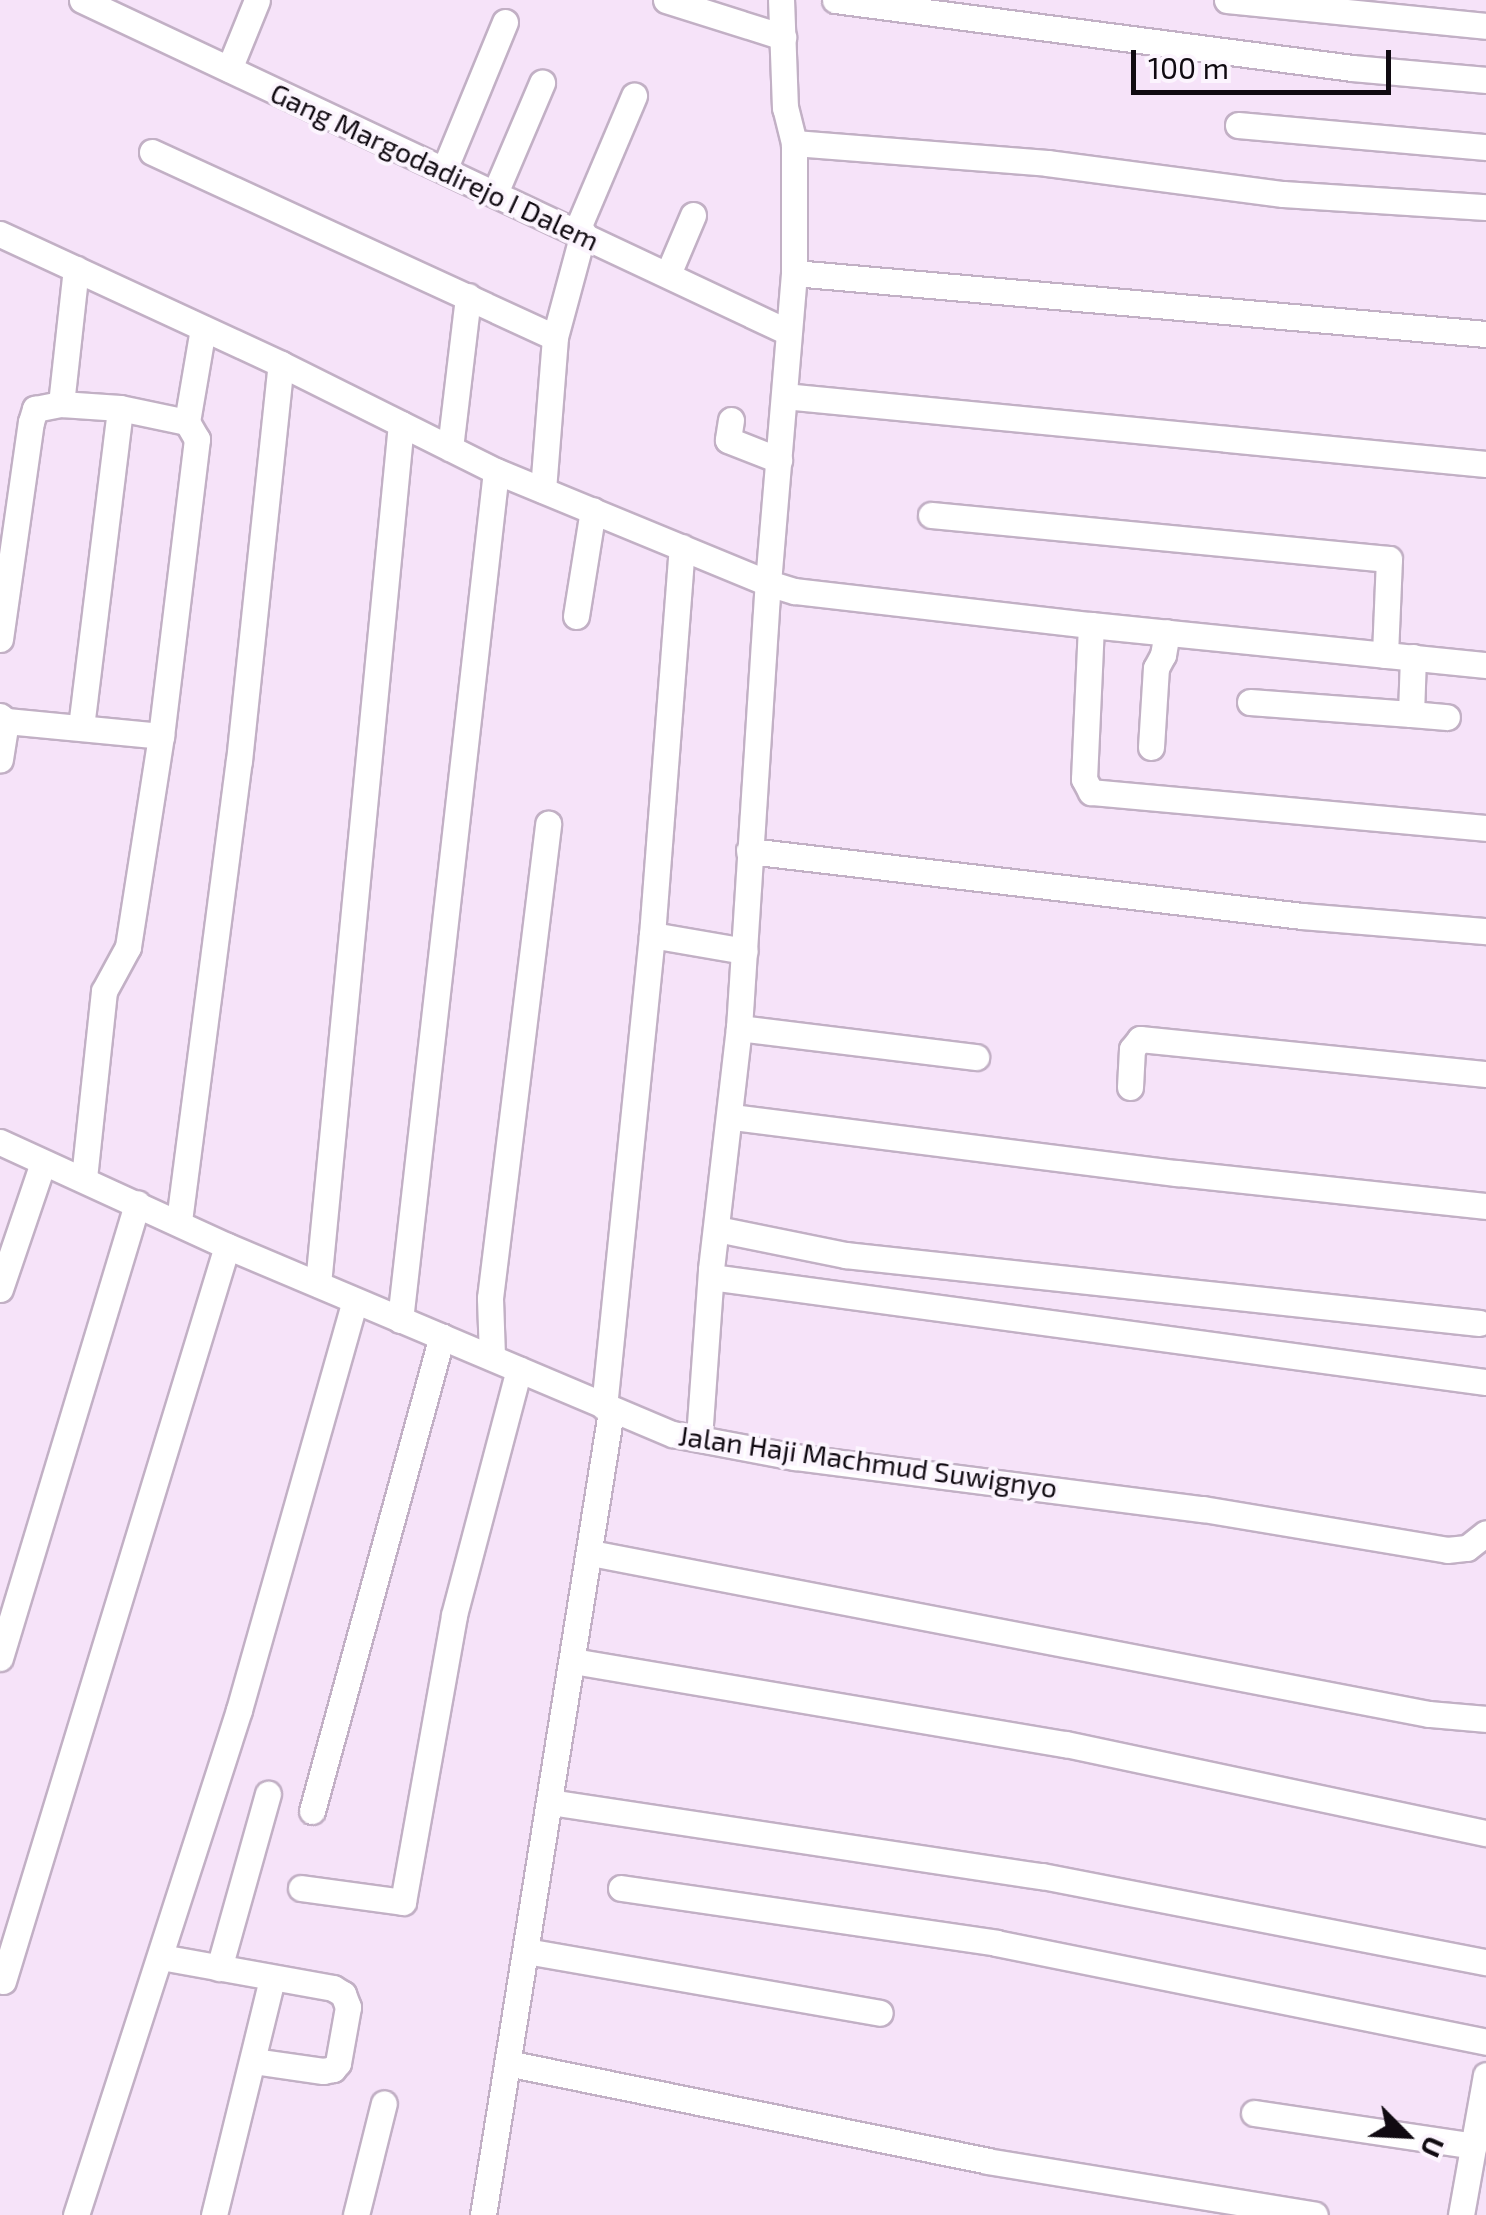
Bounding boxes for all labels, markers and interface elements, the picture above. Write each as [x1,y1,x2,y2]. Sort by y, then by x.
scale bar [1136,30,1396,92]
text: 100 m [1148,49,1229,85]
street label: Gang Margodadirejo I Dalem [265,75,605,257]
street label: Jalan Haji Machmud Suwignyo [676,1418,1060,1504]
north arrow [1356,2085,1456,2185]
text: U [1414,2132,1453,2163]

